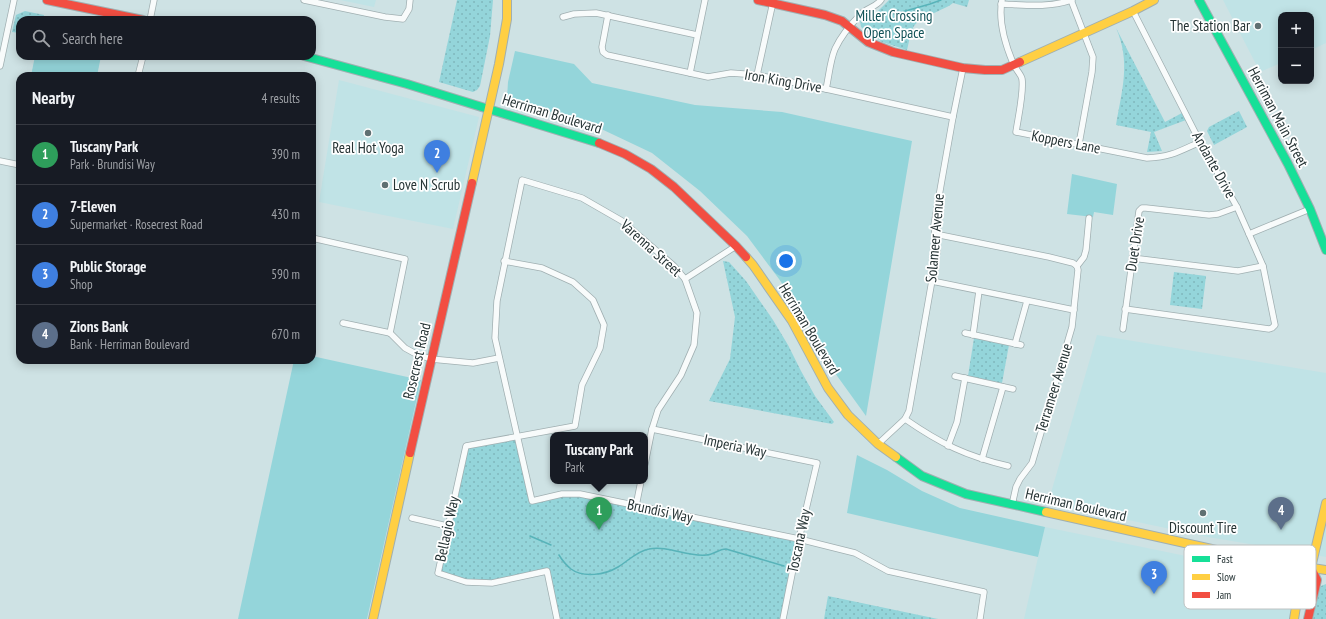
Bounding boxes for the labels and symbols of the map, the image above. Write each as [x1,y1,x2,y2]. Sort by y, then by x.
park label: Miller Crossing Open Space [855,6,933,42]
place label: The Station Bar [1170,16,1251,35]
marker: The Station Bar [1253,21,1263,31]
street label: Herriman Main Street [1244,63,1313,170]
street label: Iron King Drive [743,64,823,97]
street label: Herriman Boulevard [500,89,604,138]
street label: Koppers Lane [1030,126,1102,157]
marker: Real Hot Yoga [363,128,373,138]
street label: Andante Drive [1188,128,1241,201]
place label: Real Hot Yoga [332,138,404,157]
pin: 2 [424,140,450,173]
place label: Love N Scrub [393,175,460,194]
marker: Love N Scrub [380,180,390,190]
street label: Solameer Avenue [921,193,948,283]
street label: Varenna Street [616,214,686,280]
street label: Duet Drive [1121,215,1148,273]
your location [776,251,796,271]
street label: Herriman Boulevard [775,280,844,378]
street label: Rosecrest Road [398,321,435,401]
street label: Terrameer Avenue [1031,341,1076,435]
street label: Imperia Way [702,430,768,461]
street label: Herriman Boulevard [1024,484,1129,525]
street label: Bellagio Way [430,494,463,563]
street label: Brundisi Way [626,494,695,527]
pin: 1 [586,497,612,530]
pin: 4 [1268,497,1294,530]
street label: Toscana Way [782,507,815,575]
marker: Discount Tire [1198,508,1208,518]
place label: Discount Tire [1169,518,1237,537]
legend [1184,545,1316,609]
text: Fast [1217,552,1233,566]
pin: 3 [1141,561,1167,594]
text: Slow [1217,570,1236,584]
text: Jam [1216,588,1231,602]

